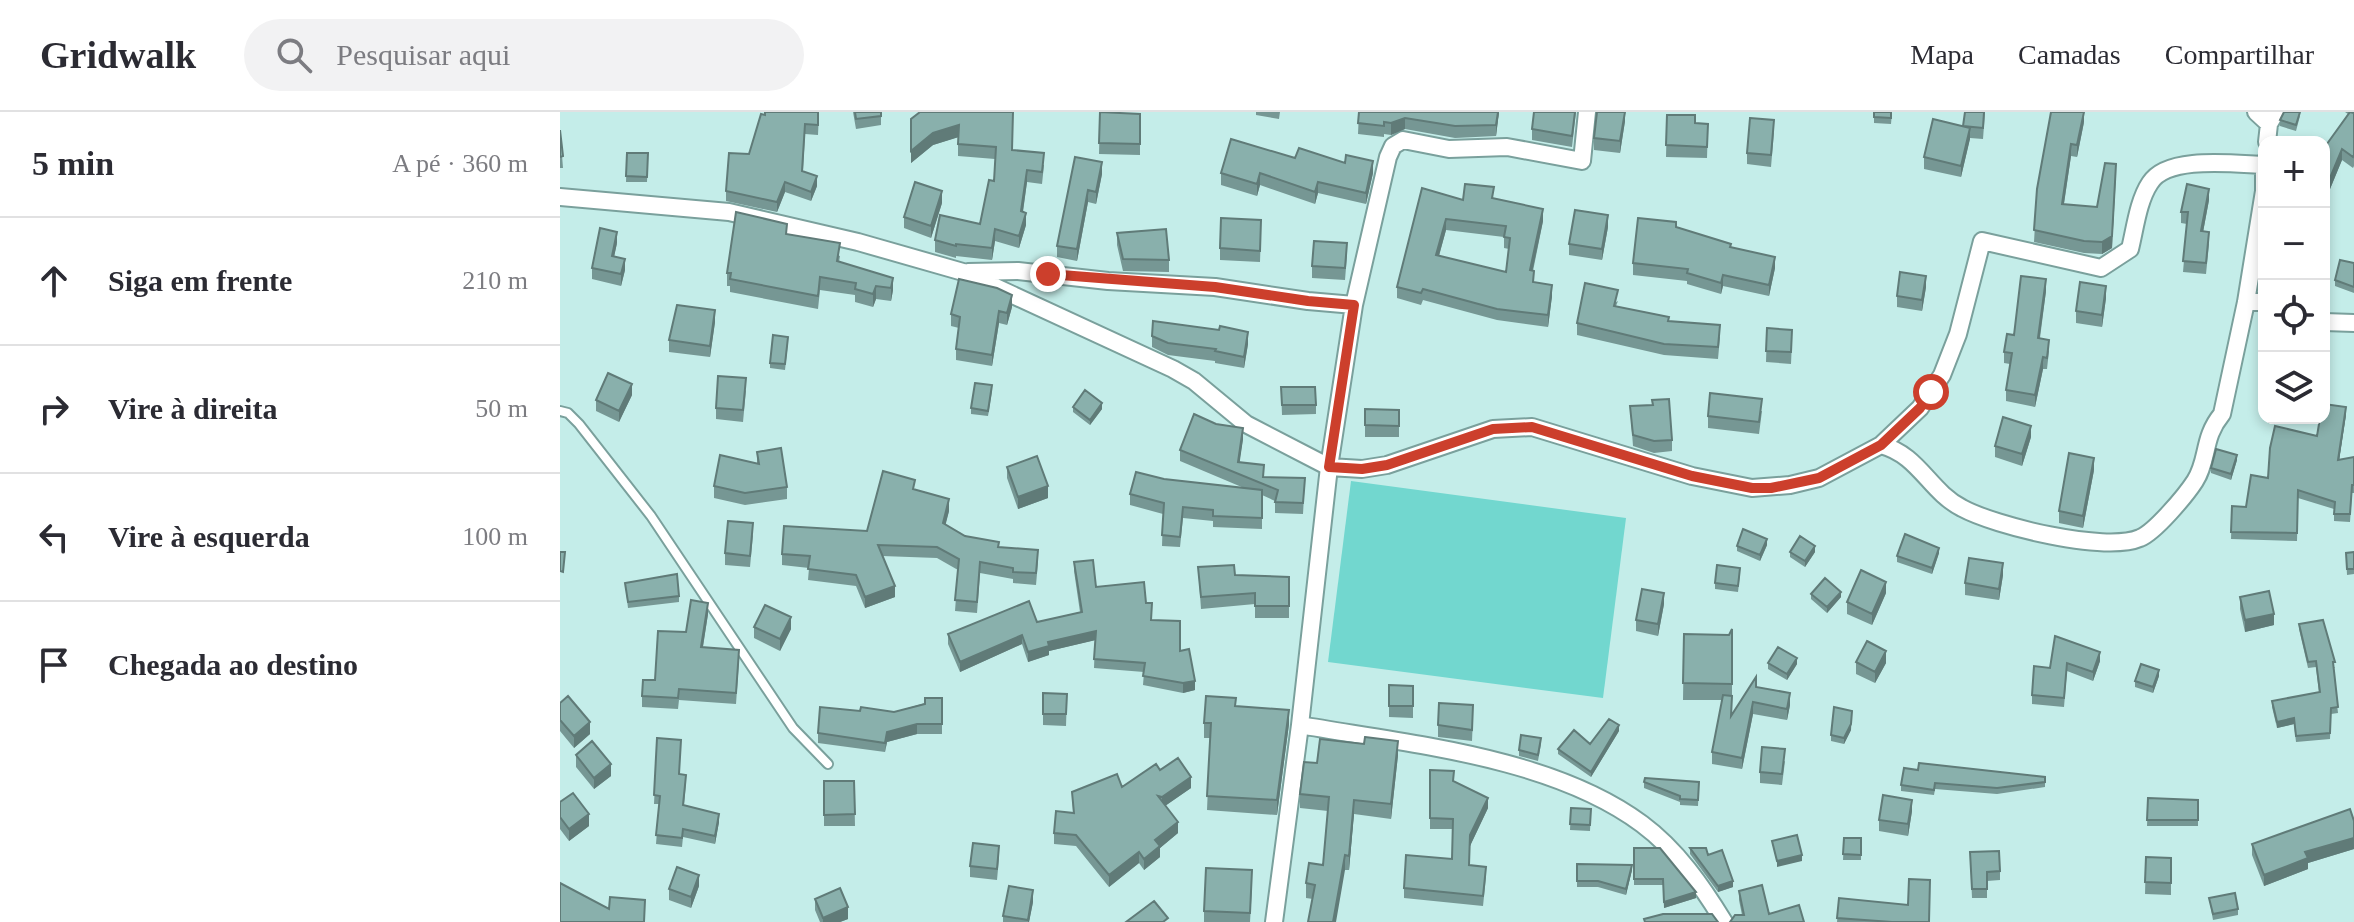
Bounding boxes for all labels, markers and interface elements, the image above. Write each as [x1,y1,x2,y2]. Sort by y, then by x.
search box [244,19,804,91]
icon: search [272,33,316,77]
text: Gridwalk [40,34,196,76]
text: Pesquisar aqui [336,38,510,71]
text: Mapa [1910,39,1974,70]
text: Camadas [2018,39,2121,70]
text: Compartilhar [2165,39,2314,70]
map controls [2258,136,2330,424]
button: + [2258,136,2330,208]
text: 5 min [32,145,114,182]
text: A pé · 360 m [392,149,528,178]
button: − [2258,208,2330,280]
route end [1030,256,1066,292]
icon: ahead [32,259,76,303]
text: Siga em frente [108,264,292,297]
text: 210 m [462,266,528,295]
button: locate [2258,280,2330,352]
button: layers [2258,352,2330,424]
route start [1913,374,1949,410]
icon: right [32,387,76,431]
text: Vire à direita [108,392,277,425]
text: 50 m [475,394,528,423]
icon: left [32,515,76,559]
text: Vire à esquerda [108,520,310,553]
text: 100 m [462,522,528,551]
icon: arrive [32,643,76,687]
text: Chegada ao destino [108,648,358,681]

